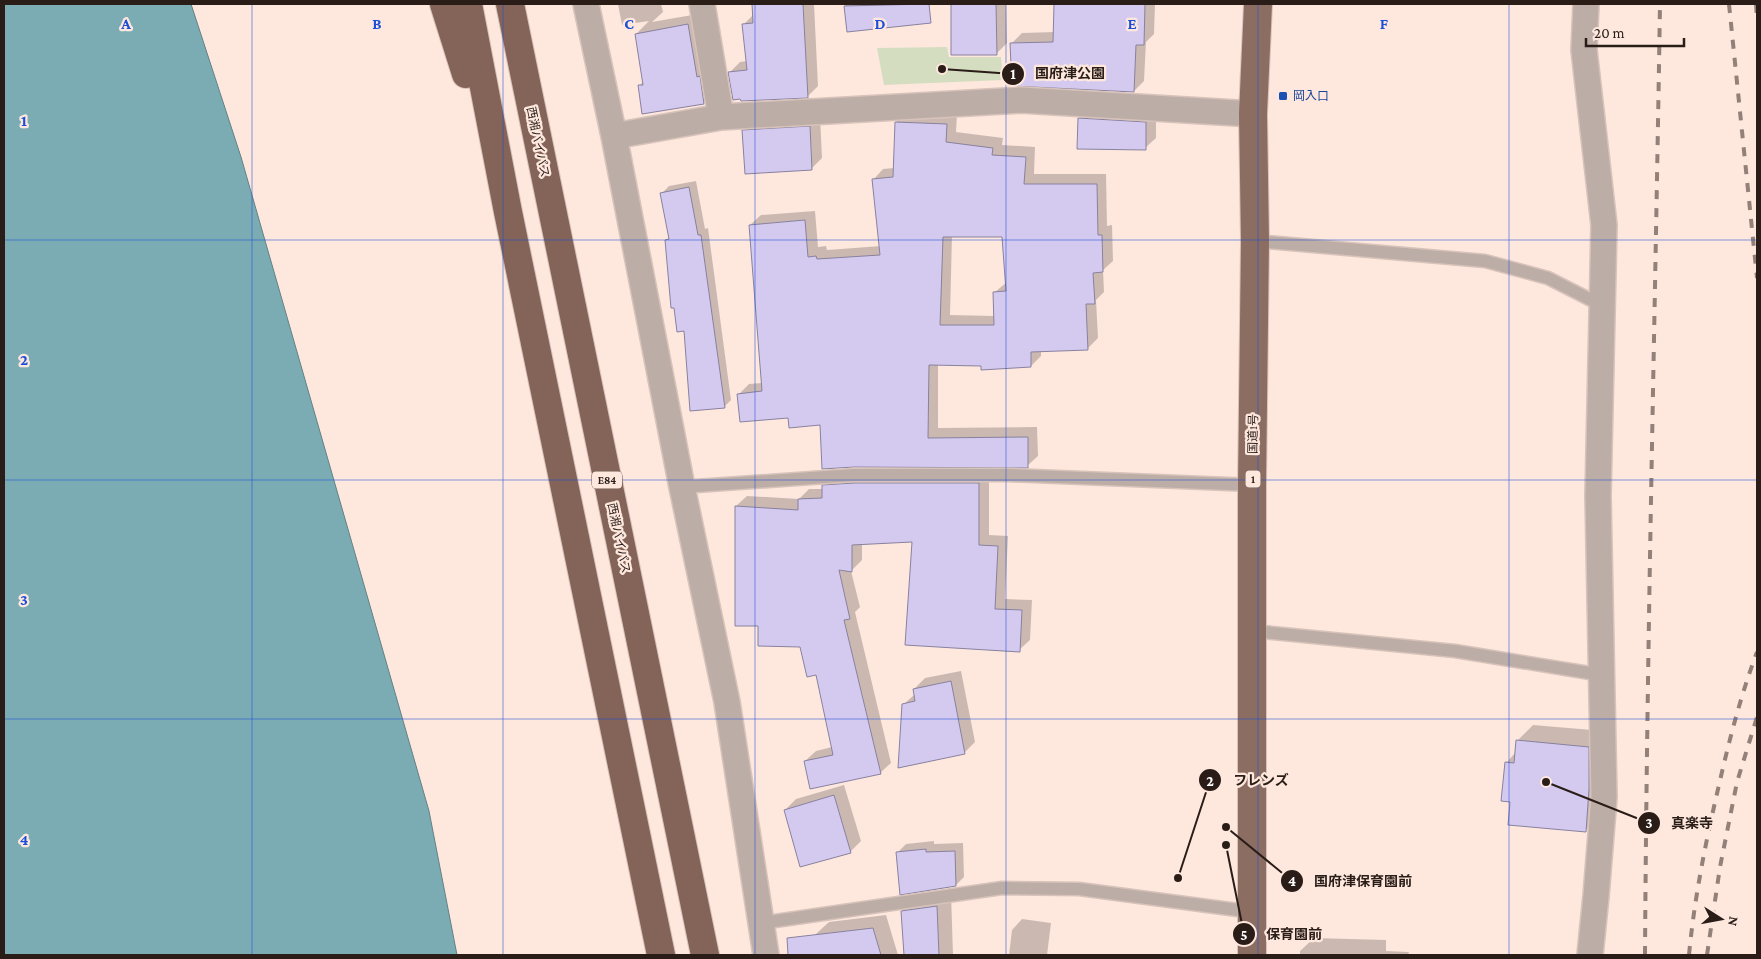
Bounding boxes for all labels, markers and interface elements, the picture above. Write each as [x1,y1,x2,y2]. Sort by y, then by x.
text: A [120,15,131,32]
text: B [372,15,382,32]
text: C [624,15,634,32]
text: D [874,15,886,32]
text: E [1127,15,1137,32]
text: F [1380,15,1389,32]
scale bar [1586,15,1684,47]
text: 20 m [1594,25,1625,41]
callout: 国府津公園 [1000,59,1115,88]
text: 国府津公園 [1035,65,1105,81]
text: 1 [1010,66,1016,82]
place label: 岡入口 [1293,89,1329,103]
marker: 岡入口 [1277,90,1289,102]
street label: 西湘バイパス [524,105,552,179]
text: 1 [21,112,27,129]
text: 2 [20,351,28,368]
street label: 国道1号 [1246,414,1260,454]
road number: 1 [1246,470,1260,488]
road number: E84 [592,472,622,488]
street label: 西湘バイパス [605,501,633,575]
text: 3 [20,591,28,608]
callout: フレンズ [1198,766,1299,795]
text: フレンズ [1233,772,1289,788]
text: 2 [1206,773,1214,789]
callout: 真楽寺 [1636,808,1723,837]
text: 3 [1645,815,1653,831]
text: 真楽寺 [1671,815,1713,831]
text: 4 [20,831,29,848]
callout: 国府津保育園前 [1279,866,1422,895]
text: 4 [1288,873,1296,889]
text: 国府津保育園前 [1314,873,1412,889]
north arrow [1696,894,1746,944]
text: N [1725,915,1743,928]
callout: 保育園前 [1231,920,1332,949]
text: 保育園前 [1266,926,1322,942]
text: 5 [1240,927,1248,943]

